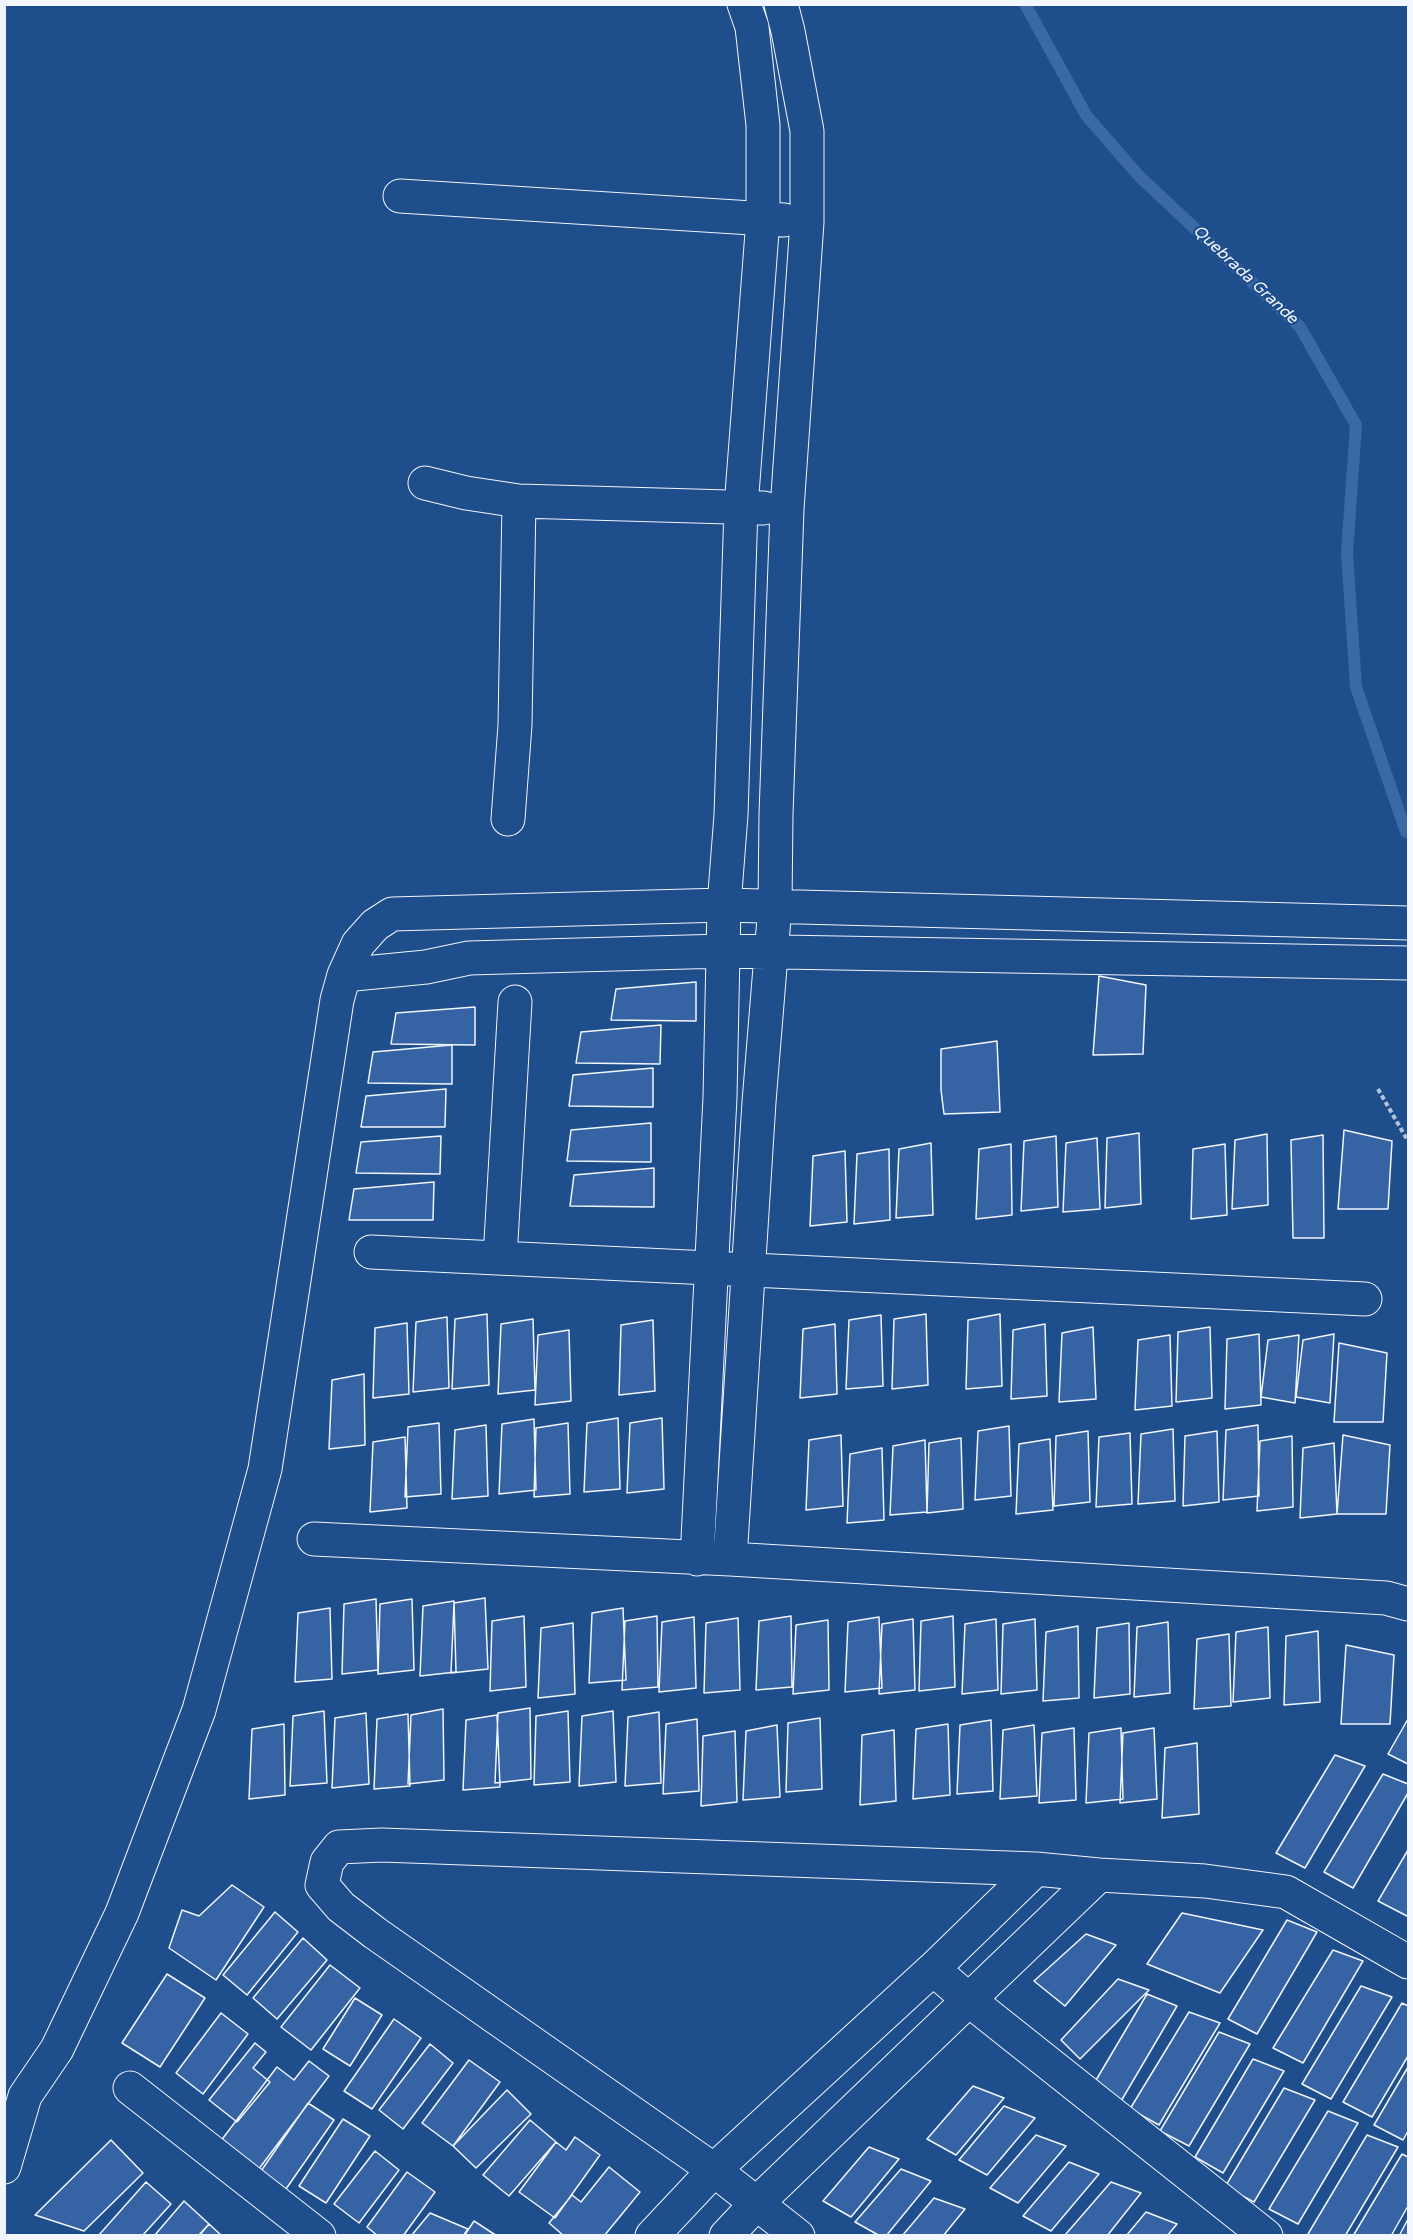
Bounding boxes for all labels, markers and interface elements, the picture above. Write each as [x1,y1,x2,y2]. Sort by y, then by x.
water label: Quebrada Grande [1189,222,1301,328]

